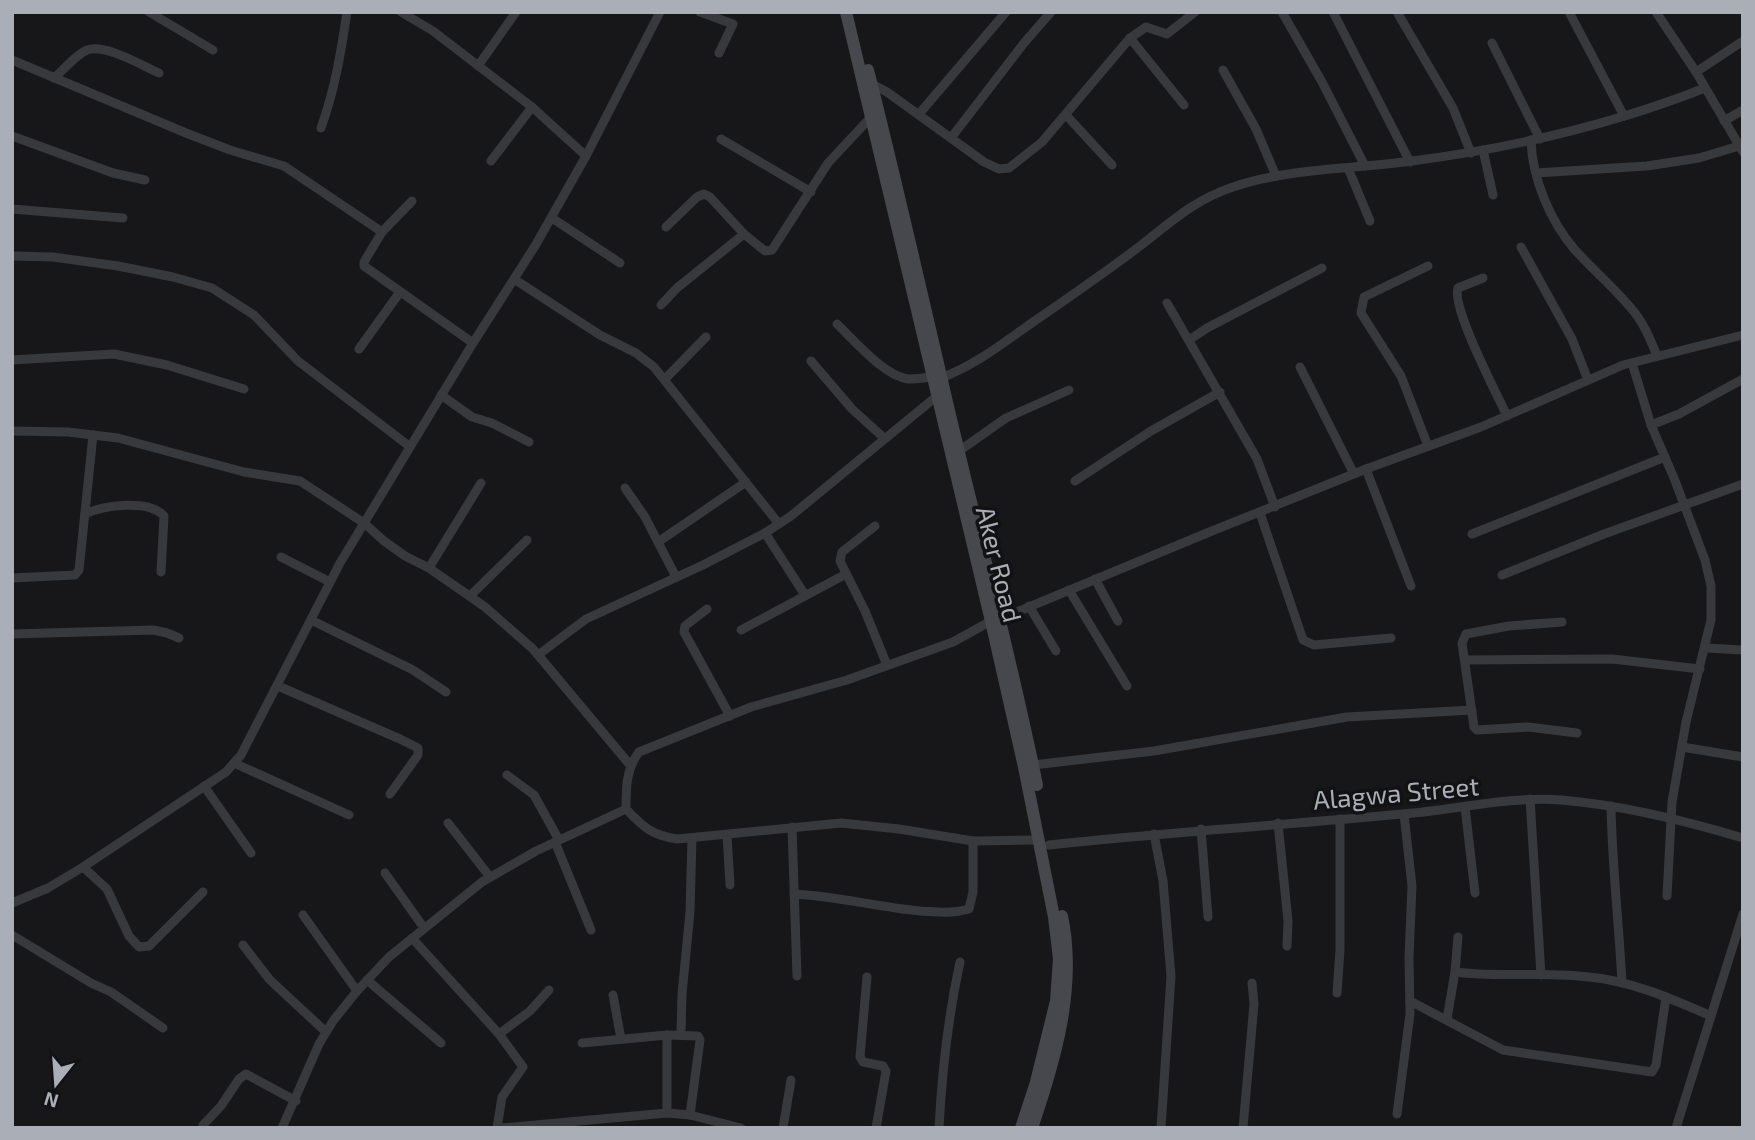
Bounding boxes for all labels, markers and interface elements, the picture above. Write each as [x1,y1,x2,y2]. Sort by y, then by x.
street label: Aker Road [971,503,1029,625]
street label: Alagwa Street [1312,769,1480,815]
north arrow [21,1049,91,1119]
text: N [41,1088,61,1114]

